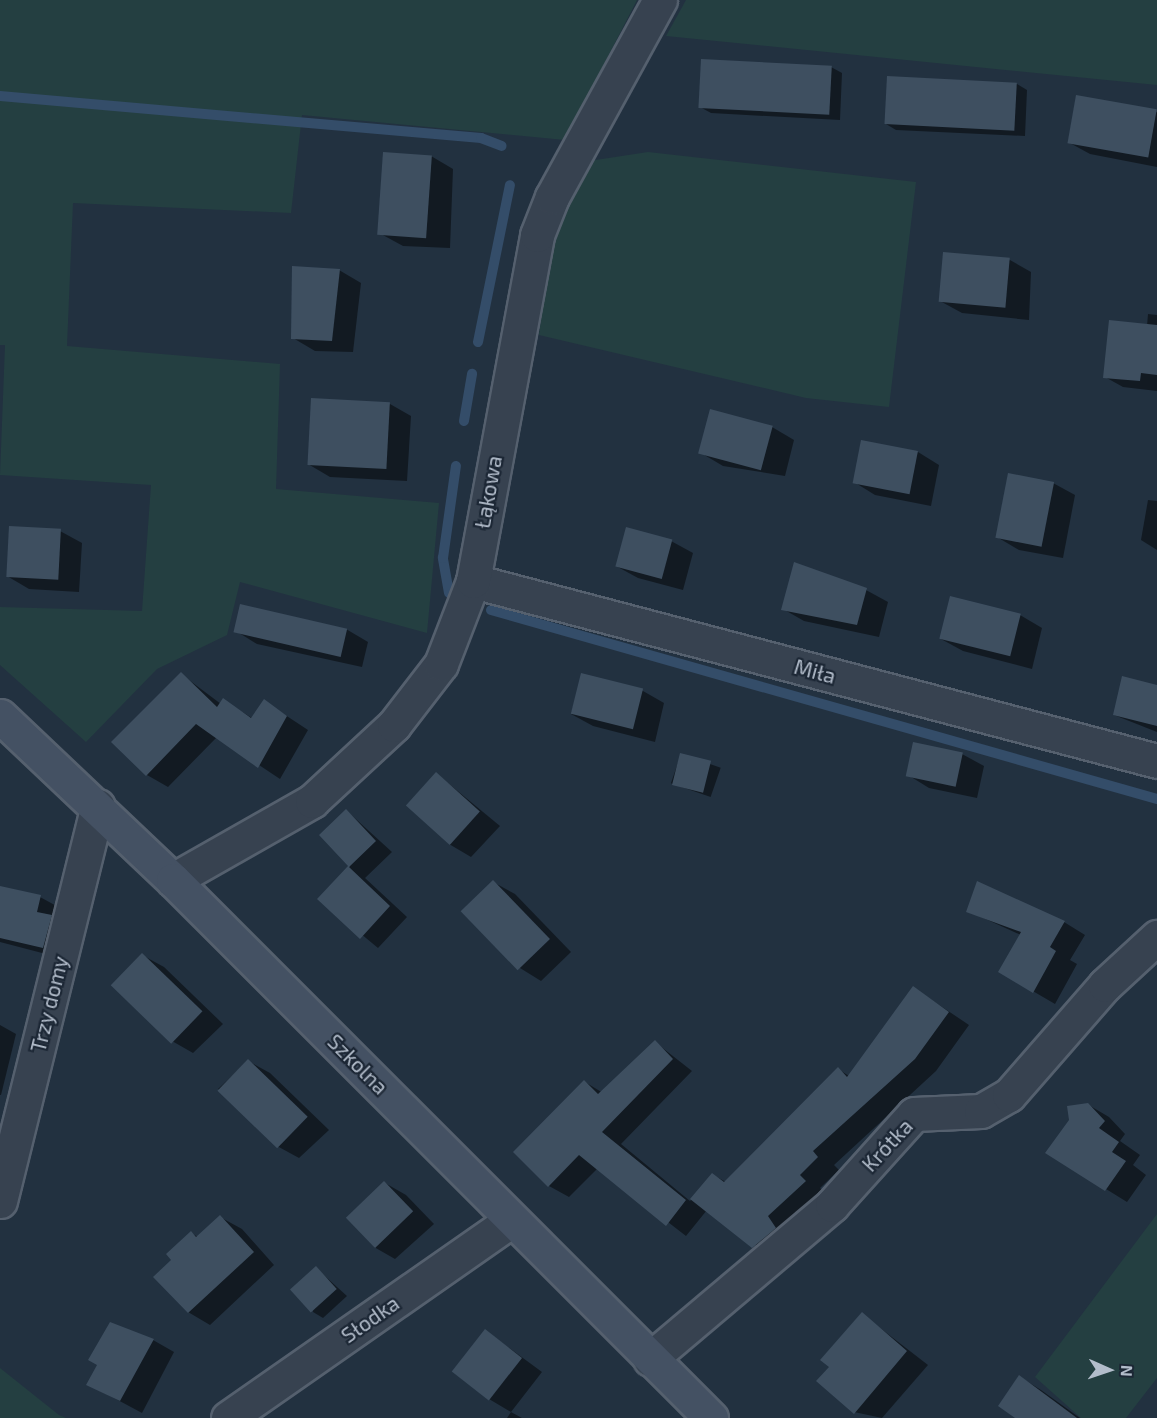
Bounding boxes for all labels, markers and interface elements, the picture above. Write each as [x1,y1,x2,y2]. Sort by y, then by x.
street label: Łąkowa [469,454,507,530]
street label: Miła [791,653,839,689]
street label: Trzy domy [25,953,73,1055]
street label: Szkolna [323,1029,393,1099]
street label: Krótka [856,1113,918,1177]
street label: Słodka [336,1290,404,1348]
north arrow [1079,1340,1139,1400]
text: N [1118,1365,1137,1377]

